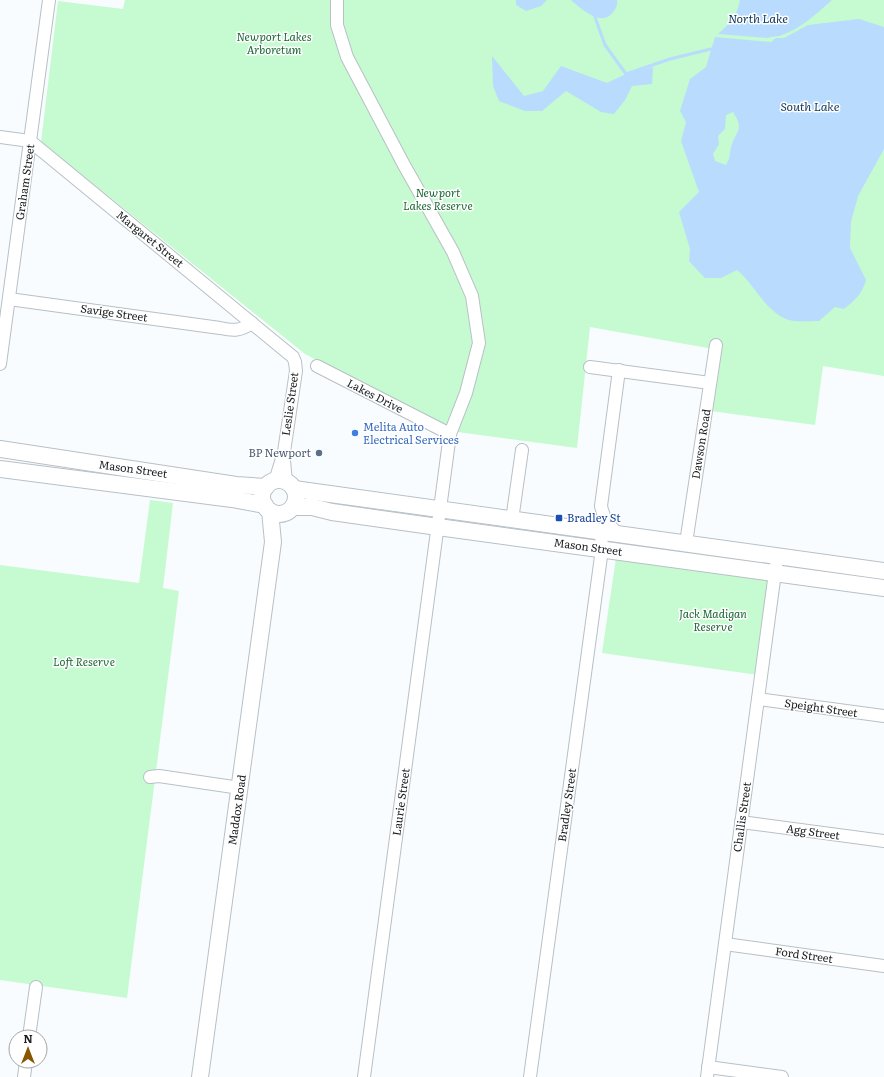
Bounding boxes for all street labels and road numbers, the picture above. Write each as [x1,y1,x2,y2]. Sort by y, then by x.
street label: Graham Street [11,142,37,221]
street label: Margaret Street [114,206,188,271]
street label: Savige Street [80,299,149,325]
street label: Leslie Street [277,370,301,437]
street label: Lakes Drive [345,374,407,416]
street label: Dawson Road [687,407,713,480]
street label: Mason Street [98,455,169,481]
street label: Mason Street [553,533,624,559]
street label: Speight Street [783,694,859,720]
street label: Bradley Street [553,766,579,843]
street label: Laurie Street [387,767,413,837]
street label: Maddox Road [223,773,249,846]
street label: Challis Street [728,780,754,853]
street label: Agg Street [785,819,842,843]
street label: Ford Street [774,942,835,966]

